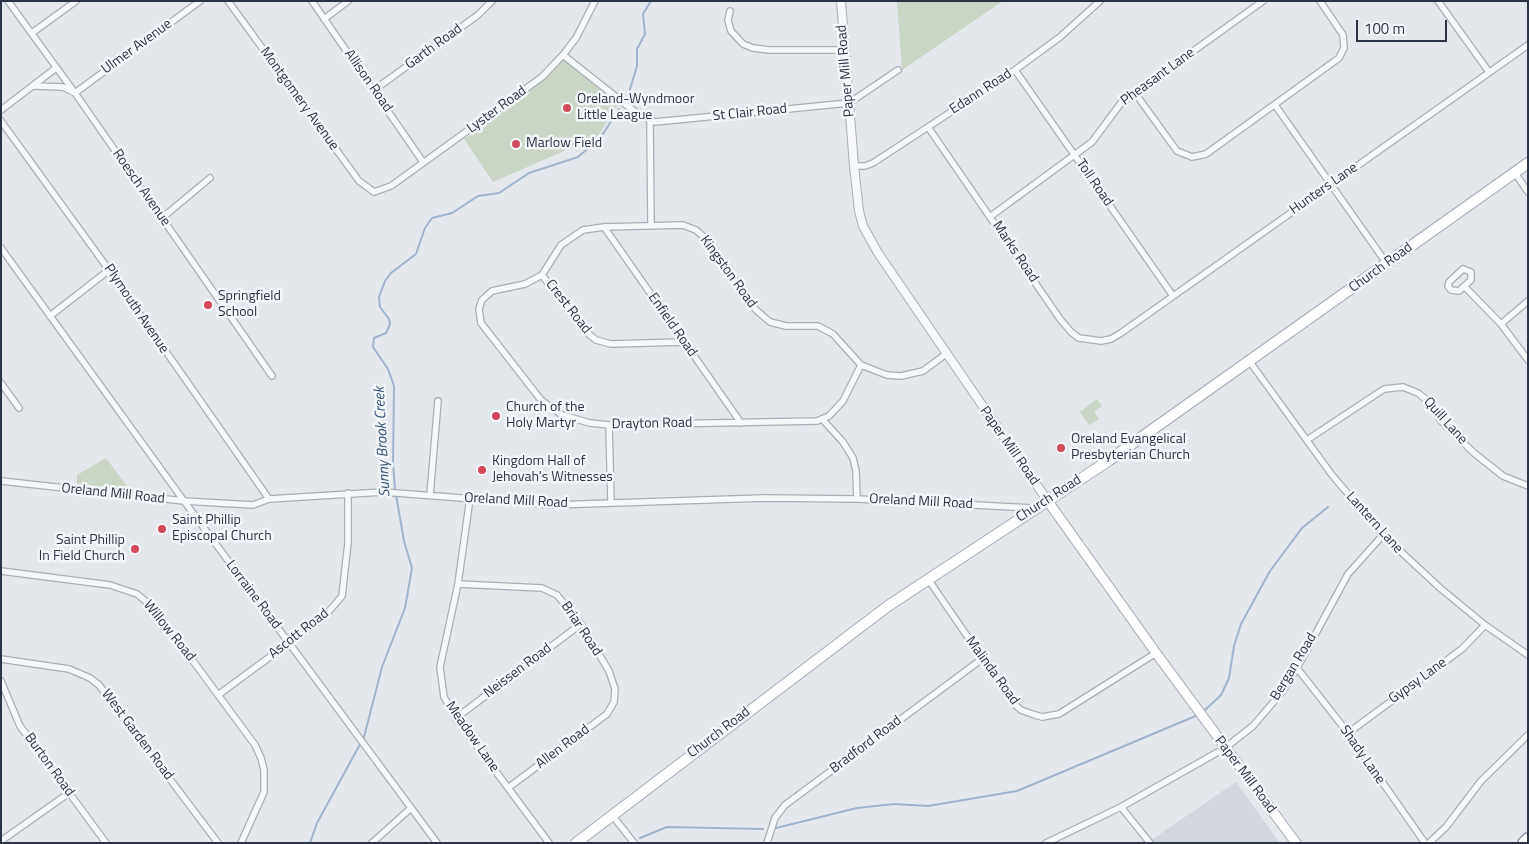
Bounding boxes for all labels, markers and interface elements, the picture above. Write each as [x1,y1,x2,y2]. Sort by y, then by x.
scale bar [1359,10,1450,42]
street label: Ulmer Avenue [99,16,175,78]
text: 100 m [1364,17,1405,40]
street label: Garth Road [402,21,466,73]
street label: Paper Mill Road [834,24,858,118]
street label: Montgomery Avenue [256,44,342,154]
street label: Pheasant Lane [1118,45,1198,109]
street label: Allison Road [340,46,396,116]
street label: Edann Road [947,66,1015,118]
street label: Lyster Road [464,83,530,137]
place label: Oreland-Wyndmoor Little League [577,92,694,124]
street label: St Clair Road [712,101,788,125]
marker: Oreland-Wyndmoor Little League [561,102,573,114]
place label: Marlow Field [526,136,602,152]
marker: Marlow Field [510,138,522,150]
street label: Roesch Avenue [108,146,174,230]
street label: Toll Road [1072,156,1116,210]
street label: Hunters Lane [1287,159,1361,219]
street label: Marks Road [988,218,1042,286]
street label: Kingston Road [696,232,760,312]
street label: Church Road [1346,239,1416,297]
street label: Plymouth Avenue [100,261,172,357]
street label: Crest Road [542,277,594,337]
place label: Springfield School [218,289,281,322]
street label: Enfield Road [644,290,700,360]
marker: Springfield School [202,299,214,311]
water label: Sunny Brook Creek [371,386,395,498]
street label: Quill Lane [1419,394,1471,448]
place label: Church of the Holy Martyr [506,400,585,432]
street label: Paper Mill Road [976,403,1042,489]
marker: Church of the Holy Martyr [490,410,502,422]
street label: Drayton Road [611,415,693,433]
place label: Oreland Evangelical Presbyterian Church [1071,432,1190,464]
marker: Oreland Evangelical Presbyterian Church [1055,442,1067,454]
place label: Kingdom Hall of Jehovah's Witnesses [492,454,613,487]
marker: Kingdom Hall of Jehovah's Witnesses [476,464,488,476]
street label: Church Road [1013,472,1085,526]
street label: Oreland Mill Road [60,480,166,508]
street label: Lantern Lane [1342,489,1406,557]
street label: Oreland Mill Road [464,490,568,512]
street label: Oreland Mill Road [869,491,973,513]
place label: Saint Phillip Episcopal Church [172,513,272,546]
marker: Saint Phillip Episcopal Church [156,523,168,535]
place label: Saint Phillip In Field Church [39,533,125,566]
marker: Saint Phillip In Field Church [129,543,141,555]
street label: Lorraine Road [222,557,284,633]
street label: Willow Road [139,597,199,665]
street label: Briar Road [557,599,605,659]
street label: Ascott Road [266,605,332,663]
street label: Bergan Road [1267,630,1321,704]
street label: Malinda Road [962,634,1022,708]
street label: Neissen Road [481,640,555,702]
street label: Gypsy Lane [1386,654,1450,708]
street label: West Garden Road [97,686,177,784]
street label: Meadow Lane [441,698,503,776]
street label: Church Road [684,704,754,762]
street label: Bradford Road [827,713,905,777]
street label: Allen Road [533,721,593,773]
street label: Shady Lane [1336,722,1388,788]
street label: Burton Road [20,730,78,800]
street label: Paper Mill Road [1211,733,1279,817]

